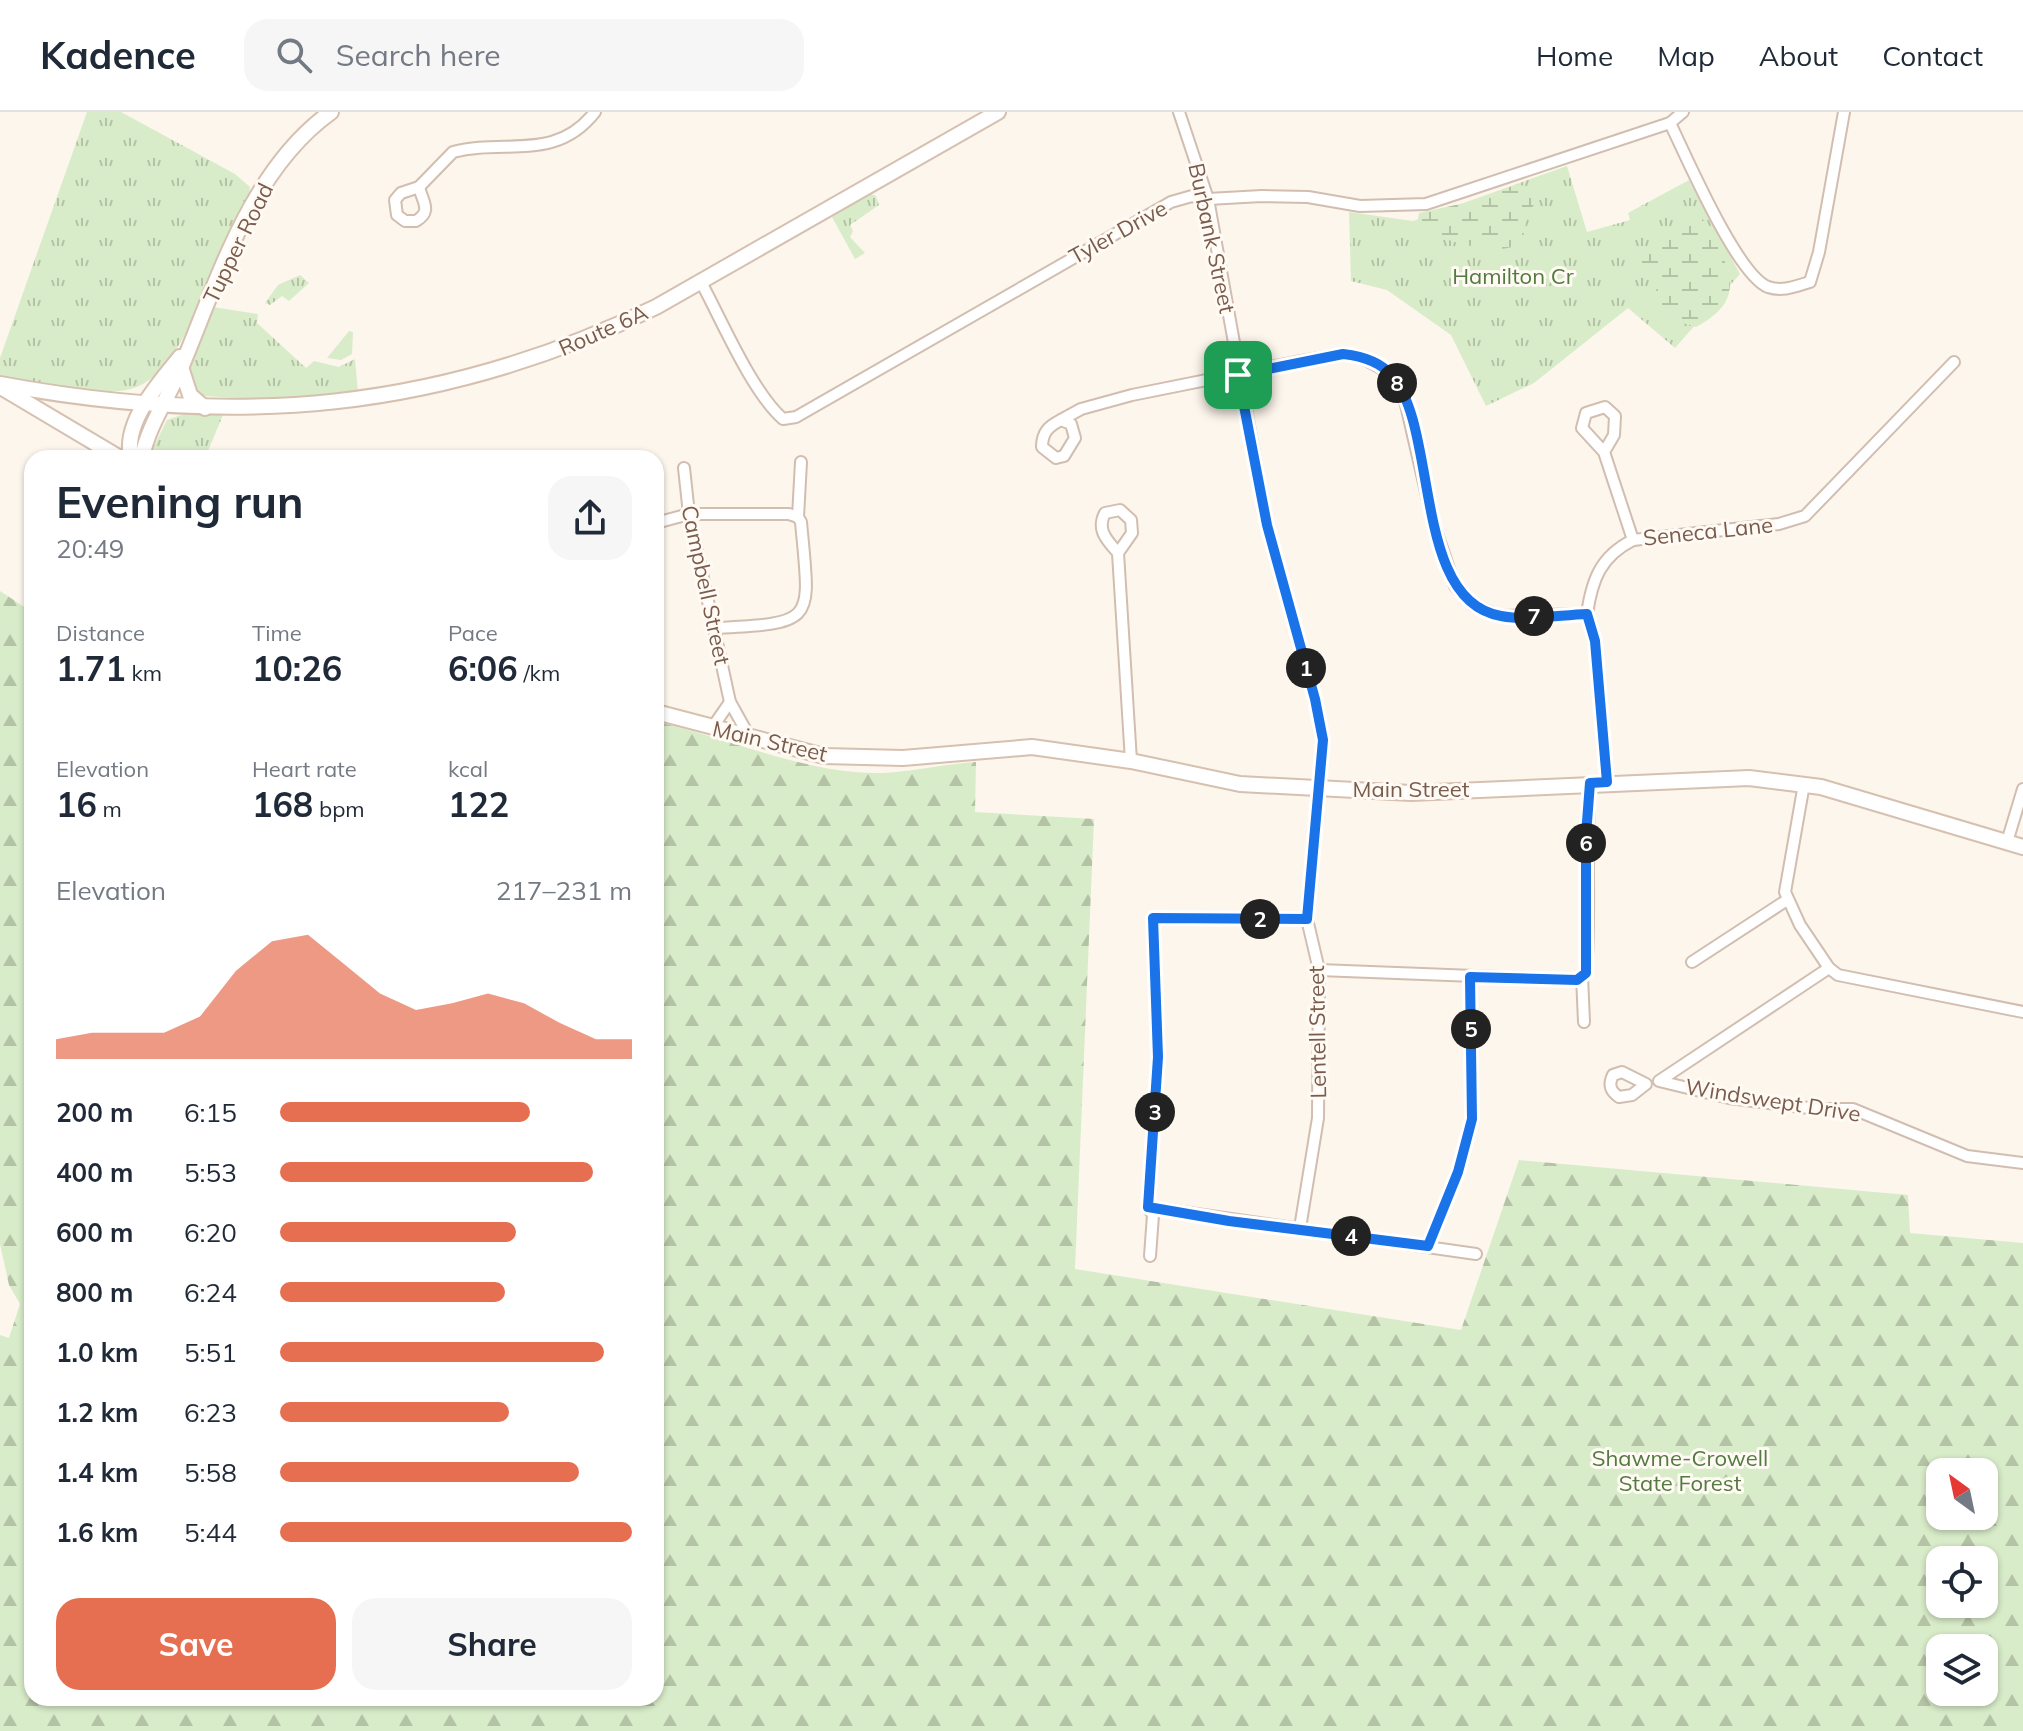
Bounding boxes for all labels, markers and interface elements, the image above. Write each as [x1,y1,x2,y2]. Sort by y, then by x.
search box [244,19,804,91]
text: Kadence [40,31,196,79]
icon: search [272,33,316,77]
text: Search here [336,36,501,74]
text: Home [1536,38,1613,73]
text: Map [1657,38,1715,73]
text: About [1759,38,1838,73]
text: Contact [1882,38,1983,73]
street label: Burbank Street [1182,160,1242,316]
street label: Tupper Road [197,178,279,308]
street label: Tyler Drive [1064,194,1172,270]
park label: Hamilton Cr [1452,262,1574,290]
street label: Route 6A [554,298,652,362]
pin [1204,341,1272,409]
icon: arrive [1216,353,1260,397]
pin: 8 [1377,363,1417,403]
text: 8 [1390,369,1404,397]
text: Evening run [56,474,303,529]
button: share [548,476,632,560]
street label: Campbell Street [675,503,737,668]
street label: Seneca Lane [1642,510,1774,552]
text: 20:49 [56,532,124,565]
pin: 7 [1514,596,1554,636]
text: 7 [1527,602,1541,630]
text: Distance [56,619,145,647]
text: Time [252,619,302,647]
text: Pace [448,619,498,647]
text: 1.71 [56,647,126,690]
text: 10:26 [252,647,342,690]
text: 6:06 [448,647,518,690]
pin: 1 [1286,648,1326,688]
text: 1 [1299,654,1313,682]
text: km [126,659,162,687]
text: /km [518,659,560,687]
street label: Main Street [710,714,830,768]
text: Elevation [56,755,149,783]
text: Heart rate [252,755,357,783]
text: kcal [448,755,488,783]
street label: Main Street [1353,775,1470,803]
text: 16 [56,783,97,826]
text: 168 [252,783,313,826]
text: 122 [448,783,509,826]
text: m [97,795,122,823]
text: bpm [313,795,365,823]
pin: 6 [1566,823,1606,863]
text: 6 [1579,829,1593,857]
text: Elevation [56,874,166,907]
text: 217–231 m [496,874,632,907]
pin: 2 [1240,899,1280,939]
text: 2 [1253,905,1267,933]
street label: Lentell Street [1302,965,1332,1099]
pin: 5 [1451,1009,1491,1049]
text: 5 [1464,1015,1478,1043]
street label: Windswept Drive [1683,1072,1863,1128]
pin: 3 [1135,1092,1175,1132]
text: 200 m [56,1096,133,1129]
text: 6:15 [184,1096,237,1129]
text: 3 [1148,1098,1162,1126]
text: 400 m [56,1156,133,1189]
text: 5:53 [184,1156,237,1189]
text: 600 m [56,1216,133,1249]
text: 6:20 [184,1216,237,1249]
pin: 4 [1331,1216,1371,1256]
text: 4 [1344,1222,1358,1250]
text: 800 m [56,1276,133,1309]
text: 6:24 [184,1276,237,1309]
text: 1.0 km [56,1336,139,1369]
text: 5:51 [184,1336,237,1369]
text: 1.2 km [56,1396,139,1429]
text: 6:23 [184,1396,237,1429]
park label: Shawme-Crowell State Forest [1592,1444,1768,1497]
text: 1.4 km [56,1456,139,1489]
text: 5:58 [184,1456,237,1489]
north arrow [1926,1458,1998,1530]
map controls [1926,1458,1998,1706]
text: 1.6 km [56,1516,139,1549]
text: 5:44 [184,1516,237,1549]
button: locate [1926,1546,1998,1618]
button: Save [56,1598,336,1690]
button: Share [352,1598,632,1690]
button: layers [1926,1634,1998,1706]

